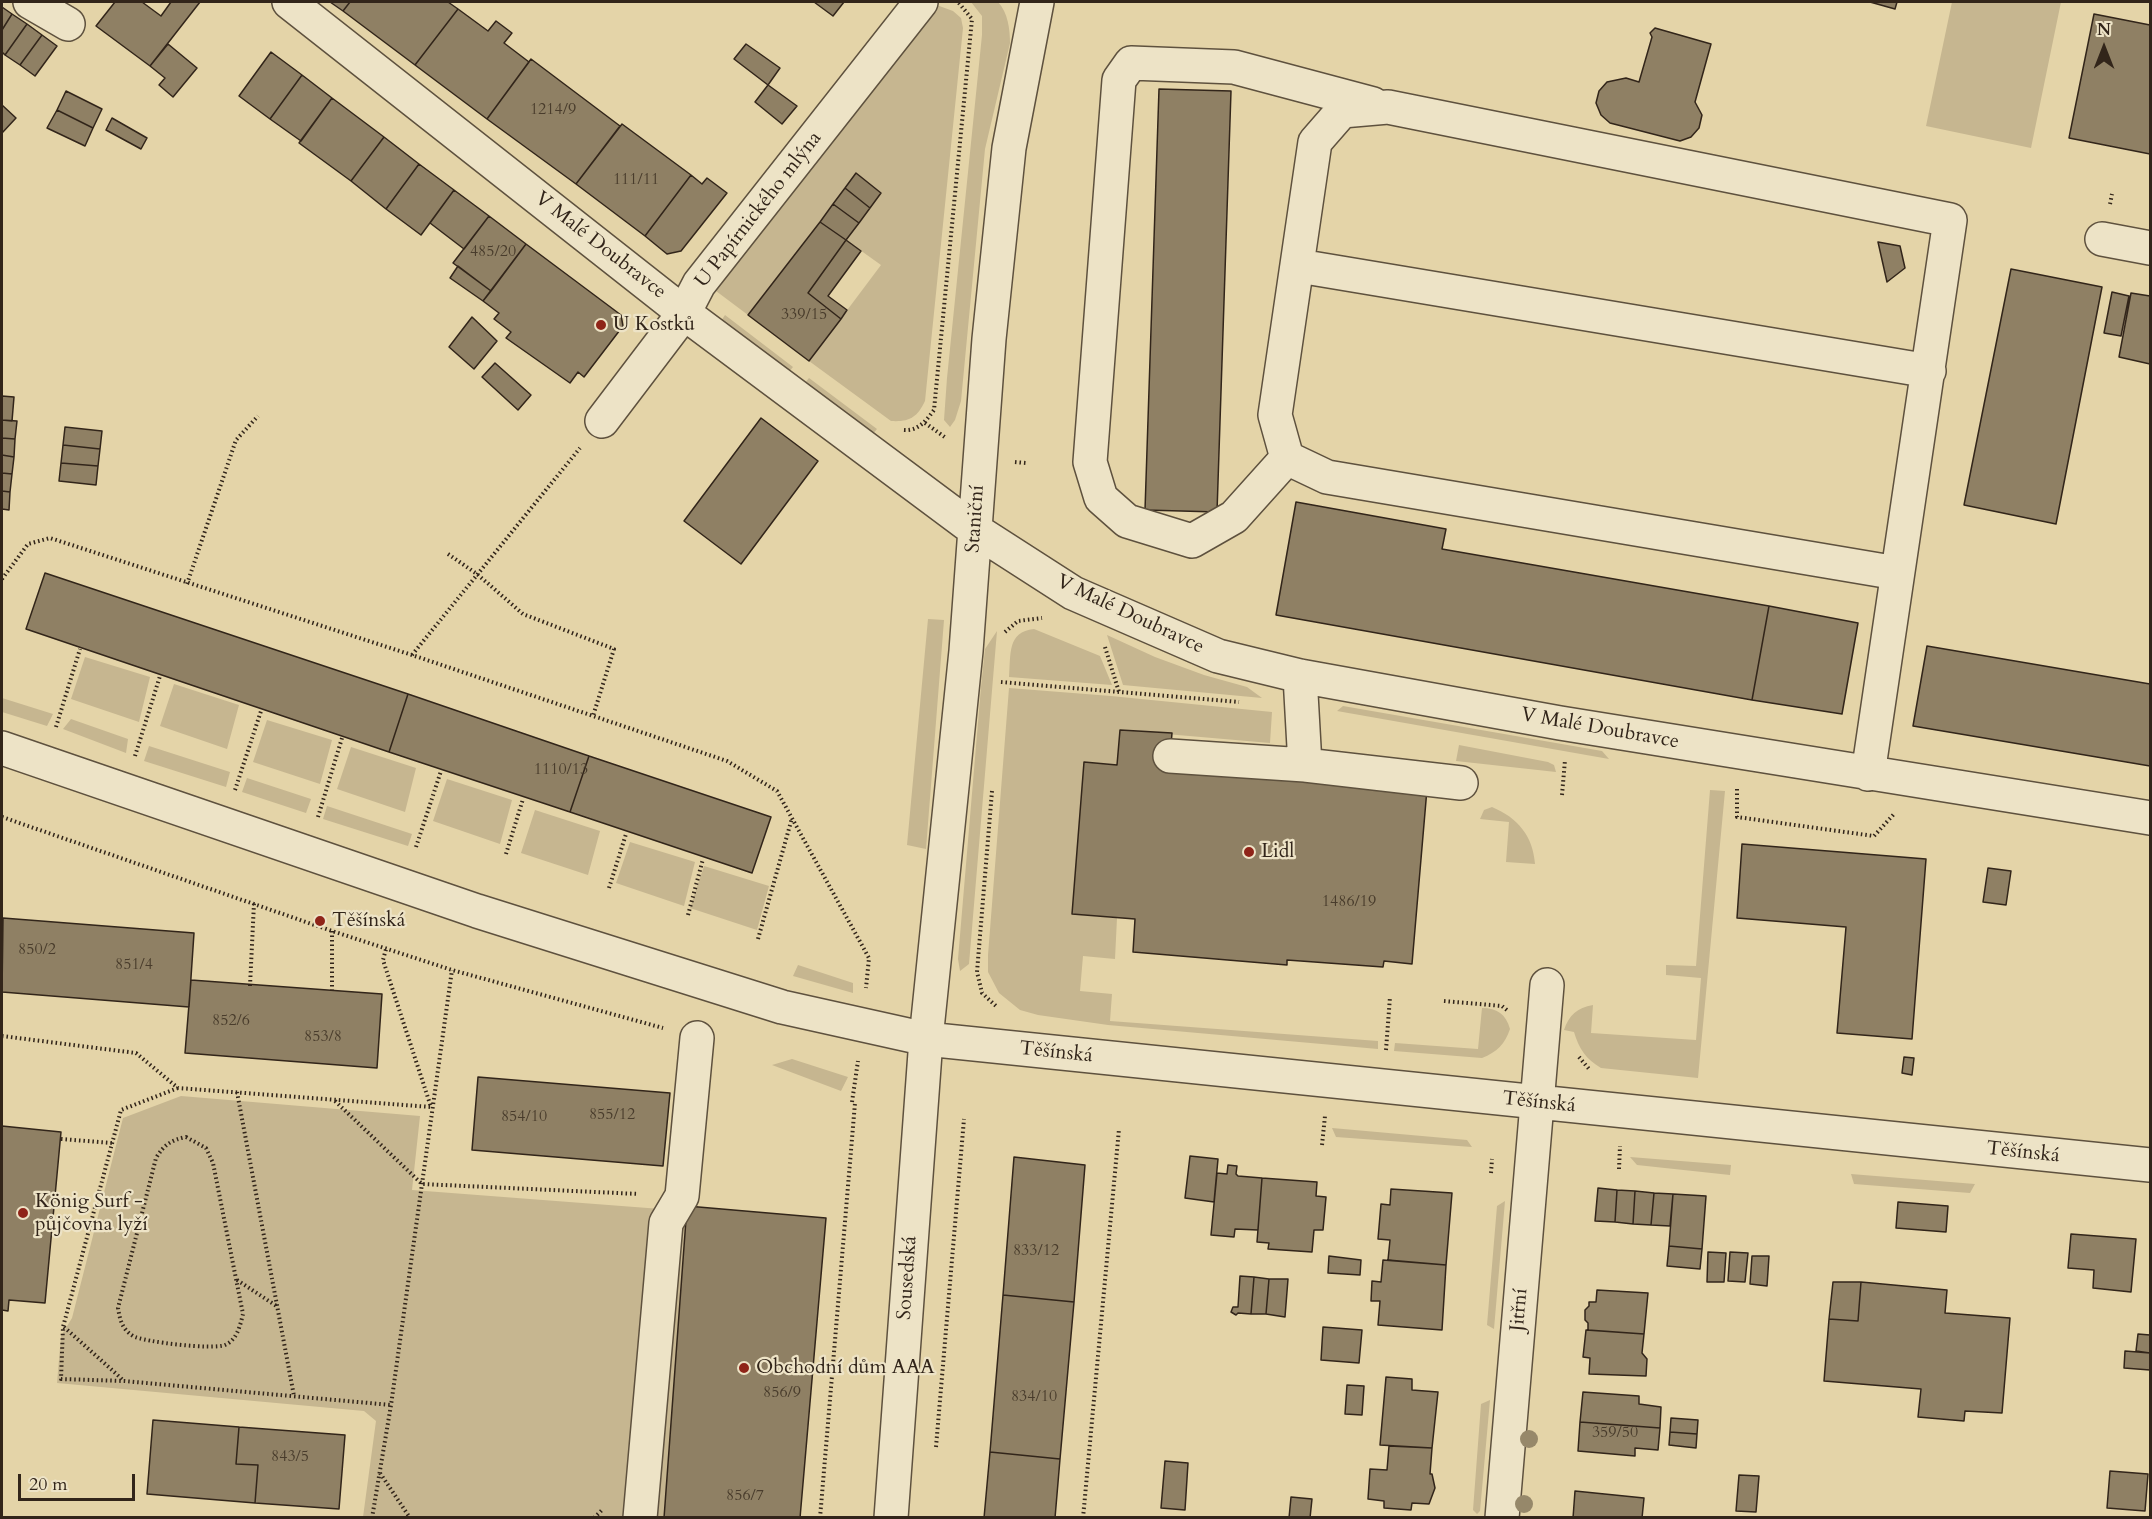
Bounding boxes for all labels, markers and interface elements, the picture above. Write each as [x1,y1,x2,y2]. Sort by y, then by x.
north arrow [2074,18,2134,78]
text: N [2097,19,2111,41]
house number: 1214/9 [530,100,576,120]
street label: U Papírnického mlýna [691,127,827,293]
house number: 111/11 [613,170,659,190]
street label: V Malé Doubravce [530,187,670,305]
house number: 485/20 [470,242,516,262]
house number: 339/15 [781,305,827,325]
place label: U Kostků [613,313,695,337]
marker: U Kostků [594,318,608,332]
street label: Staniční [962,484,990,554]
street label: V Malé Doubravce [1052,570,1208,660]
street label: V Malé Doubravce [1519,703,1681,755]
house number: 1110/13 [534,760,588,780]
place label: Lidl [1261,840,1294,864]
marker: Lidl [1242,845,1256,859]
house number: 1486/19 [1322,892,1376,912]
place label: Těšínská [332,909,405,933]
marker: Těšínská [313,914,327,928]
house number: 850/2 [18,940,56,960]
house number: 851/4 [115,955,153,975]
house number: 852/6 [212,1011,250,1031]
house number: 853/8 [304,1027,342,1047]
street label: Těšínská [1018,1037,1094,1069]
street label: Těšínská [1501,1087,1577,1119]
house number: 855/12 [589,1105,635,1125]
house number: 854/10 [501,1107,547,1127]
street label: Těšínská [1985,1137,2061,1169]
place label: König Surf - půjčovna lyží [35,1190,148,1237]
marker: König Surf - půjčovna lyží [16,1206,30,1220]
street label: Sousedská [893,1235,923,1321]
house number: 833/12 [1013,1241,1059,1261]
street label: Jitřní [1506,1288,1534,1332]
place label: Obchodní dům AAA [756,1356,935,1380]
marker: Obchodní dům AAA [737,1361,751,1375]
house number: 856/9 [763,1383,801,1403]
house number: 834/10 [1011,1387,1057,1407]
house number: 359/50 [1592,1423,1638,1443]
house number: 843/5 [271,1447,309,1467]
scale bar [21,1462,138,1500]
text: 20 m [29,1472,68,1497]
house number: 856/7 [726,1486,764,1506]

